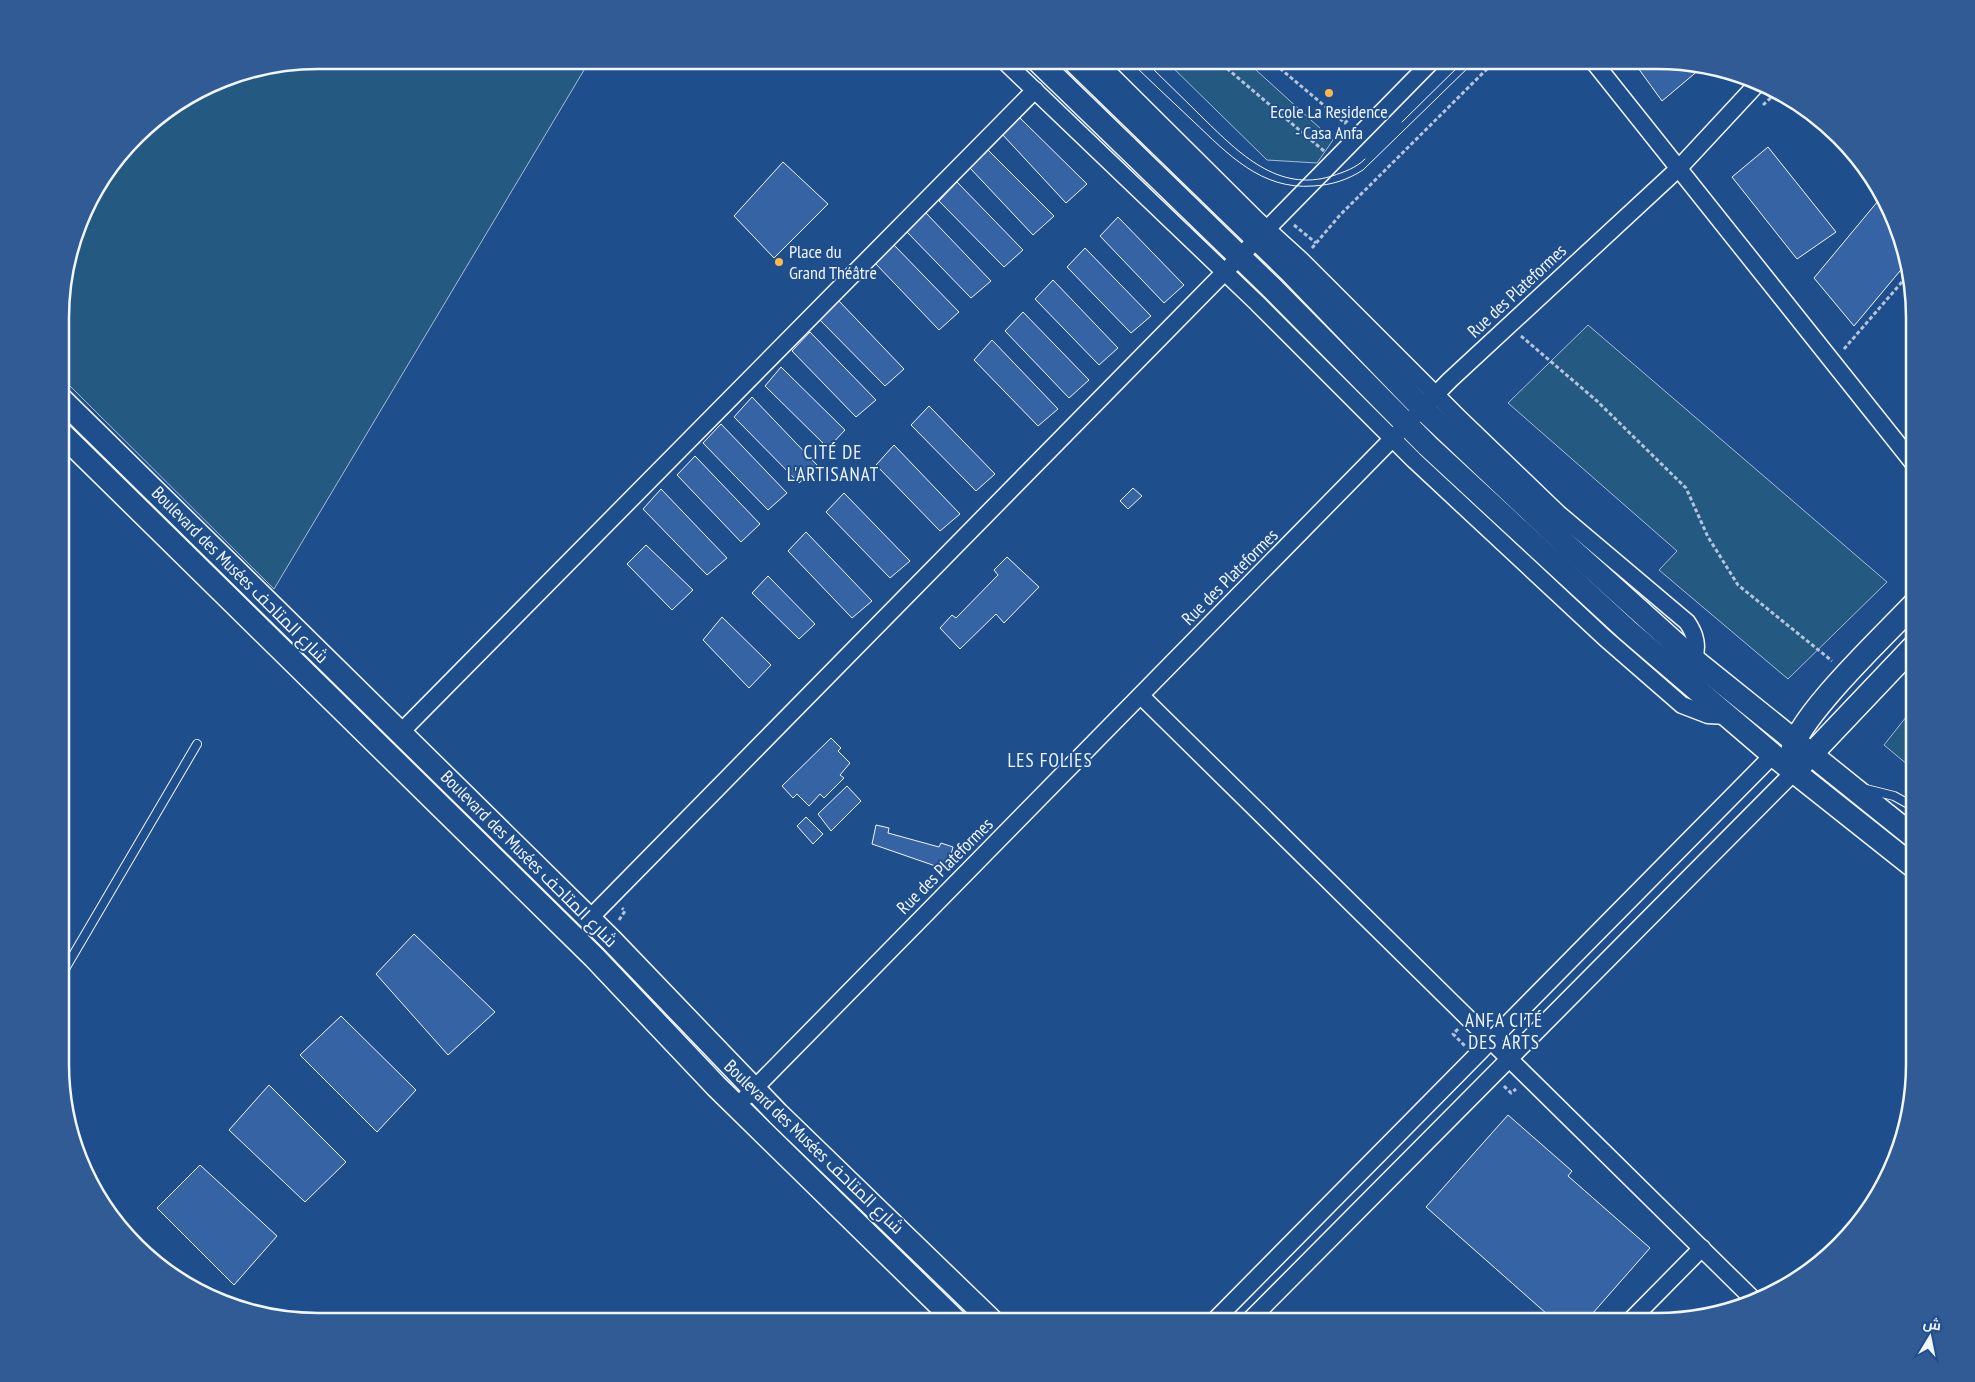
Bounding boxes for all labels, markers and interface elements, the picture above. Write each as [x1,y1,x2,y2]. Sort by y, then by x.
marker: Ecole La Residence - Casa Anfa [1323,87,1335,99]
place label: Ecole La Residence - Casa Anfa [1270,100,1388,144]
street label: Rue des Plateformes [1462,239,1571,342]
place label: Place du Grand Théâtre [789,240,877,284]
marker: Place du Grand Théâtre [773,256,785,268]
district label: CITÉ DE L'ARTISANAT [787,440,879,486]
street label: Boulevard des Musées شارع المتاحف [146,481,334,669]
street label: Rue des Plateformes [1177,524,1283,630]
district label: LES FOLIES [1007,748,1093,772]
street label: Boulevard des Musées شارع المتاحف [435,765,623,953]
street label: Rue des Plateformes [892,813,998,919]
district label: ANFA CITÉ DES ARTS [1465,1008,1543,1054]
street label: Boulevard des Musées شارع المتاحف [719,1055,909,1239]
north arrow [1905,1312,1955,1362]
text: ش [1922,1314,1943,1335]

